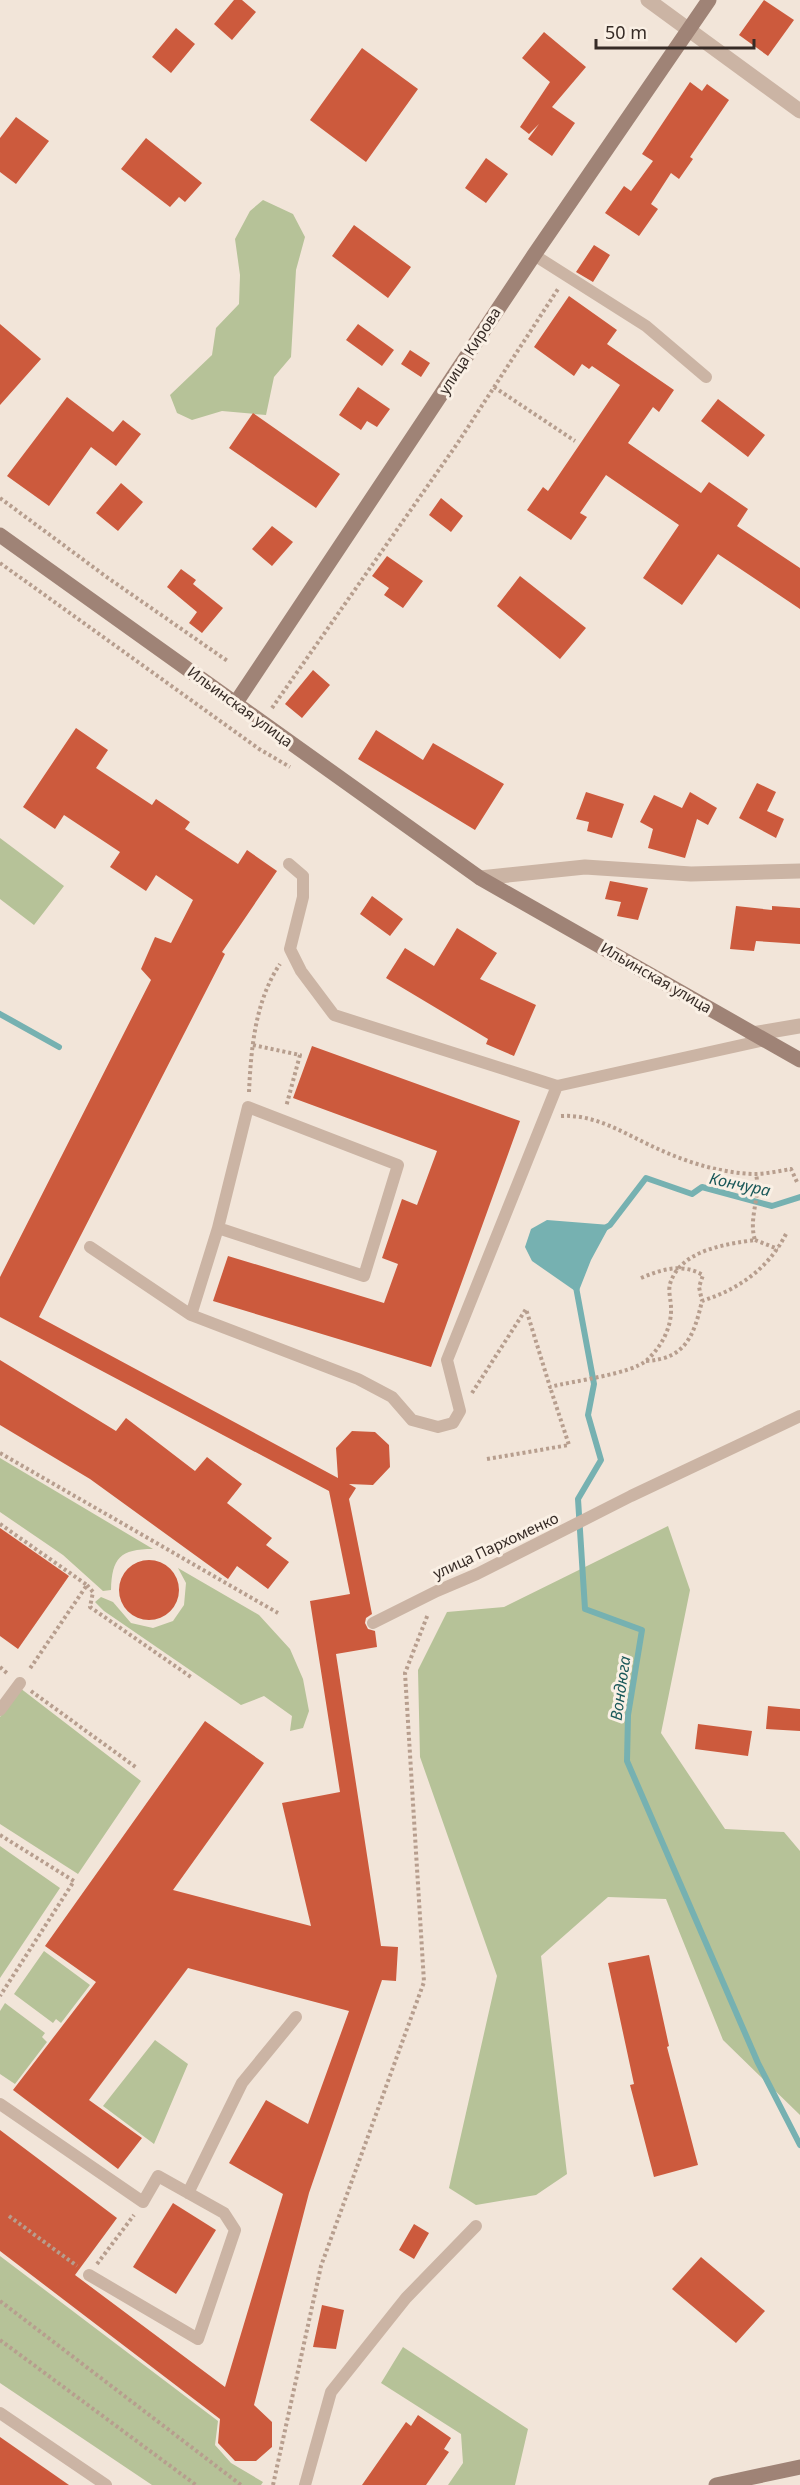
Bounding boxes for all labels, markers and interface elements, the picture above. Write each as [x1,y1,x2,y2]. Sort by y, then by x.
scale bar [596,12,754,50]
text: 50 m [605,20,647,44]
street label: улица Кирова [434,303,505,398]
street label: Ильинская улица [184,661,297,751]
street label: Ильинская улица [597,937,716,1017]
water label: Кончура [707,1167,773,1201]
street label: улица Пархоменко [430,1507,562,1583]
water label: Вондюга [605,1654,635,1722]

